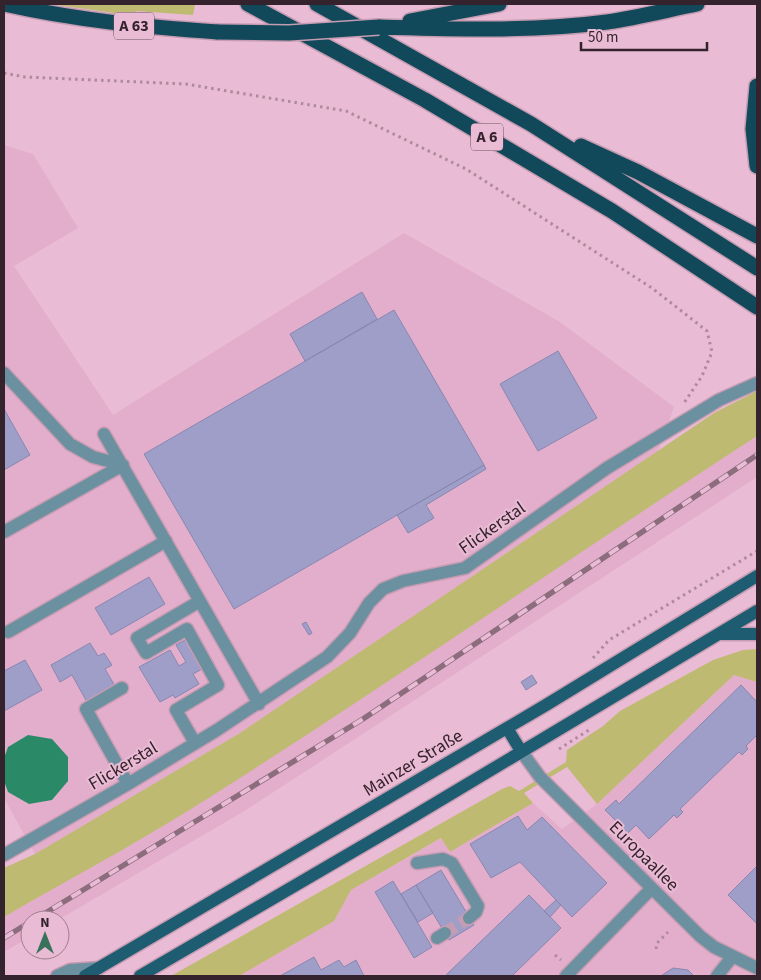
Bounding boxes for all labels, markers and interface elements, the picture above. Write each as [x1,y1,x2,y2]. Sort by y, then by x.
road number: A 63 [114,12,154,40]
scale bar [581,20,707,52]
text: 50 m [588,27,618,48]
road number: A 6 [471,124,503,150]
street label: Flickerstal [454,496,530,560]
street label: Mainzer Straße [359,723,468,803]
street label: Flickerstal [84,736,162,796]
street label: Europaallee [603,815,685,897]
north arrow [20,910,70,960]
text: N [40,913,50,933]

